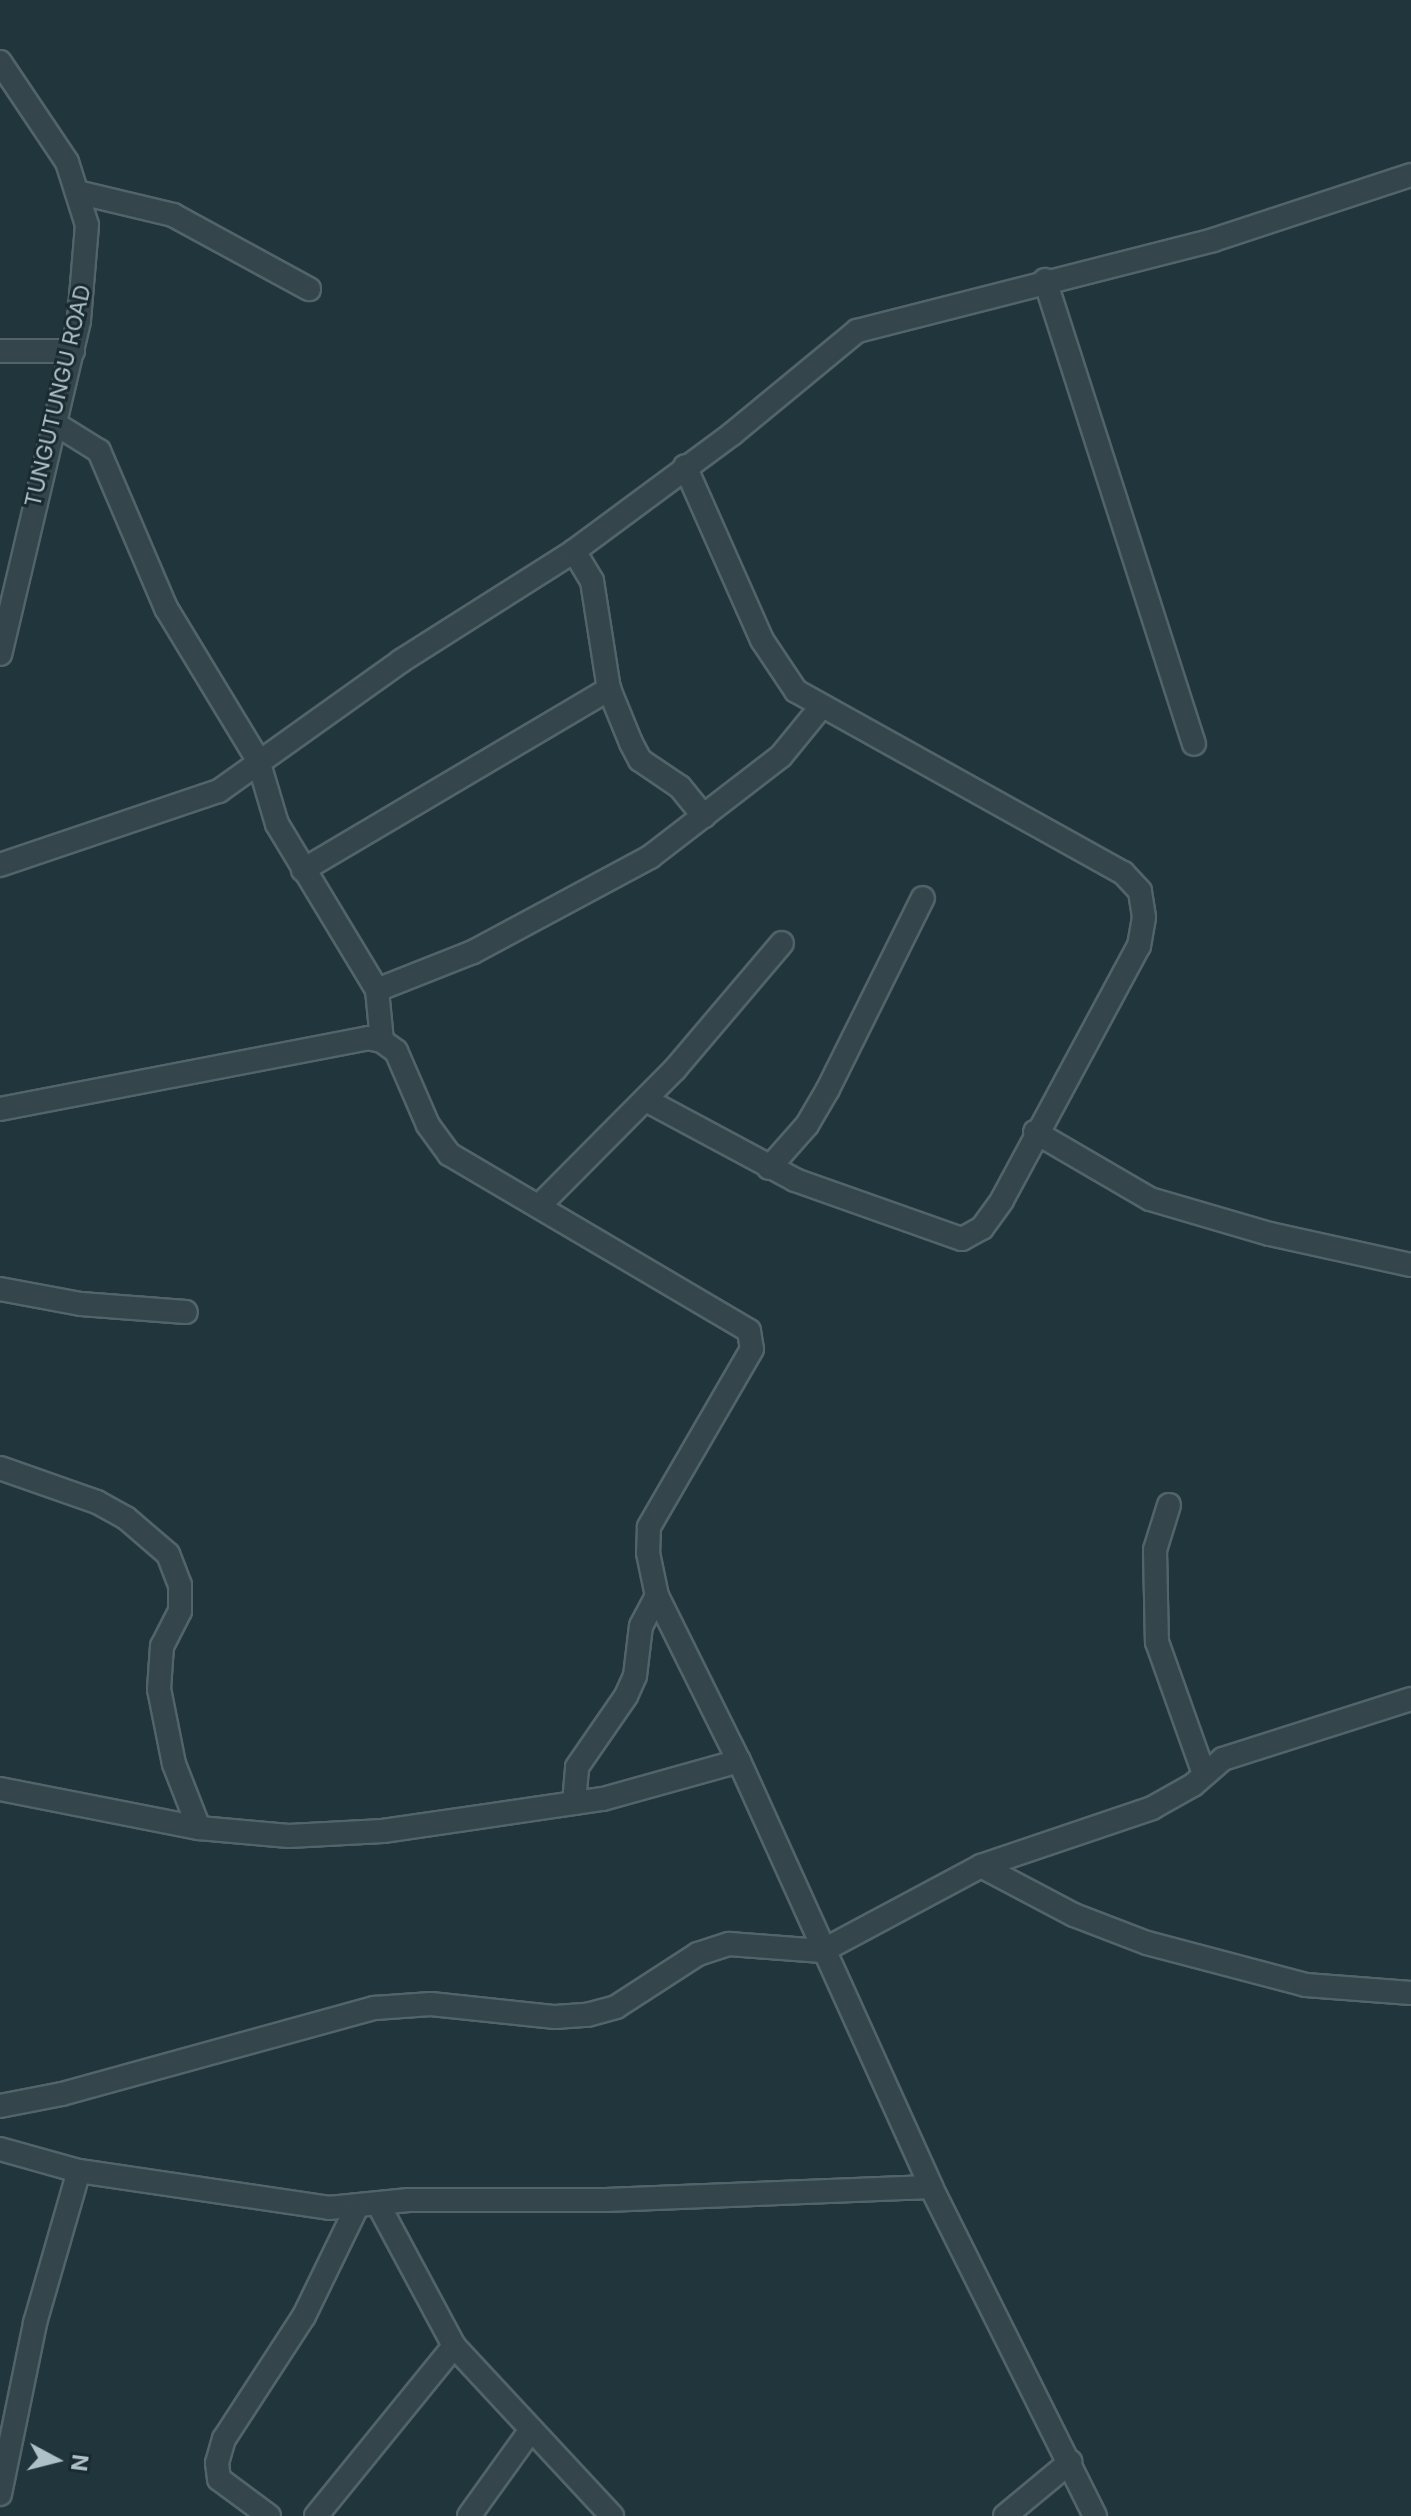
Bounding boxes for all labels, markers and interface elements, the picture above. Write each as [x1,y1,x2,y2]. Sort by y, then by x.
street label: TUNGUTUNGU ROAD [20,282,96,510]
north arrow [16,2420,96,2500]
text: N [66,2453,94,2473]

